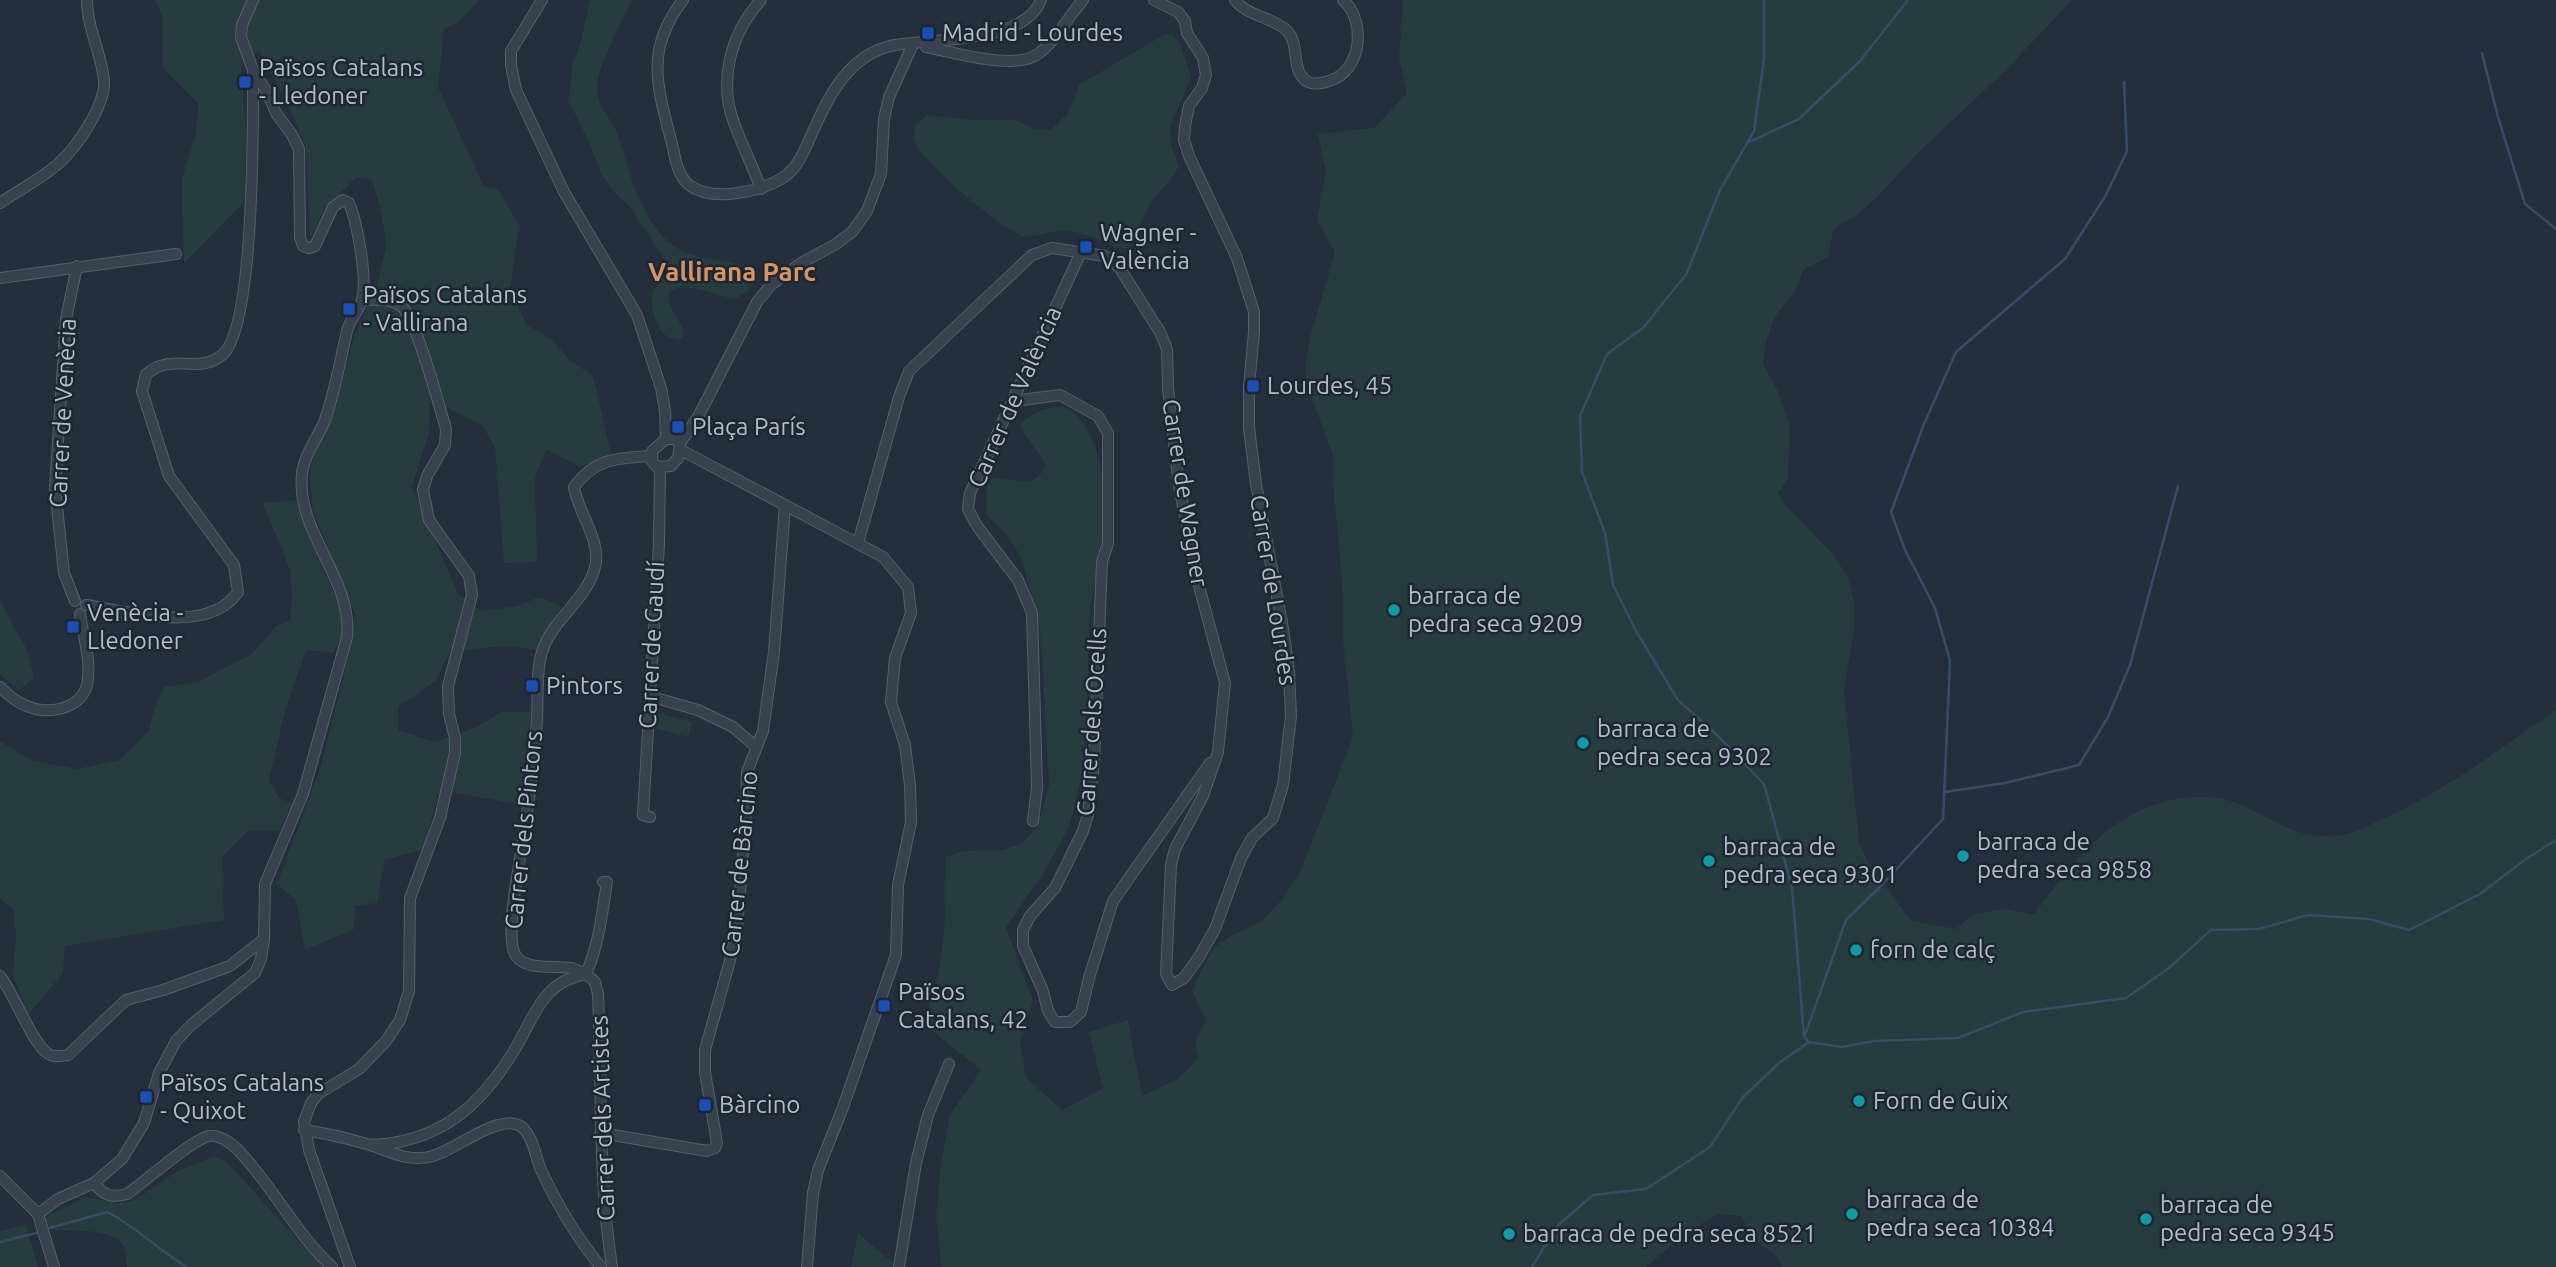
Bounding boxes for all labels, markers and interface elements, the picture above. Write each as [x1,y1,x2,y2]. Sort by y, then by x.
place label: Madrid - Lourdes [942,19,1123,46]
marker: Madrid - Lourdes [920,25,936,41]
place label: Països Catalans - Lledoner [259,54,423,109]
marker: Països Catalans - Lledoner [237,74,253,90]
place label: Wagner - València [1100,219,1196,274]
marker: Wagner - València [1078,239,1094,255]
district label: Vallirana Parc [648,257,816,286]
place label: Països Catalans - Vallirana [363,281,527,336]
marker: Països Catalans - Vallirana [341,301,357,317]
street label: Carrer de València [962,302,1067,492]
street label: Carrer de Venècia [44,318,81,508]
place label: Lourdes, 45 [1267,372,1392,399]
marker: Lourdes, 45 [1245,378,1261,394]
street label: Carrer de Wagner [1157,397,1214,589]
place label: Plaça París [692,413,806,440]
marker: Plaça París [670,419,686,435]
street label: Carrer de Lourdes [1245,493,1302,687]
street label: Carrer de Gaudí [634,559,669,729]
place label: barraca de pedra seca 9209 [1408,582,1583,637]
place label: Venècia - Lledoner [87,599,183,654]
marker: barraca de pedra seca 9209 [1386,602,1402,618]
marker: Venècia - Lledoner [65,619,81,635]
street label: Carrer dels Ocells [1071,627,1112,817]
place label: Pintors [546,672,623,699]
marker: Pintors [524,678,540,694]
place label: barraca de pedra seca 9302 [1597,715,1772,770]
street label: Carrer dels Pintors [500,729,547,931]
marker: barraca de pedra seca 9302 [1575,735,1591,751]
street label: Carrer de Bàrcino [716,769,763,958]
place label: barraca de pedra seca 9858 [1977,828,2152,883]
place label: barraca de pedra seca 9301 [1723,833,1898,888]
marker: barraca de pedra seca 9858 [1955,848,1971,864]
marker: barraca de pedra seca 9301 [1701,853,1717,869]
place label: forn de calç [1870,936,1995,963]
marker: forn de calç [1848,942,1864,958]
place label: Països Catalans, 42 [898,978,1028,1033]
marker: Països Catalans, 42 [876,998,892,1014]
street label: Carrer dels Artistes [585,1015,620,1221]
place label: Països Catalans - Quixot [160,1069,324,1124]
place label: Forn de Guix [1873,1087,2008,1114]
marker: Països Catalans - Quixot [138,1089,154,1105]
place label: Bàrcino [719,1091,800,1118]
marker: Forn de Guix [1851,1093,1867,1109]
marker: Bàrcino [697,1097,713,1113]
place label: barraca de pedra seca 10384 [1866,1186,2055,1241]
place label: barraca de pedra seca 9345 [2160,1191,2335,1246]
marker: barraca de pedra seca 10384 [1844,1206,1860,1222]
marker: barraca de pedra seca 9345 [2138,1211,2154,1227]
place label: barraca de pedra seca 8521 [1523,1220,1817,1247]
marker: barraca de pedra seca 8521 [1501,1226,1517,1242]

